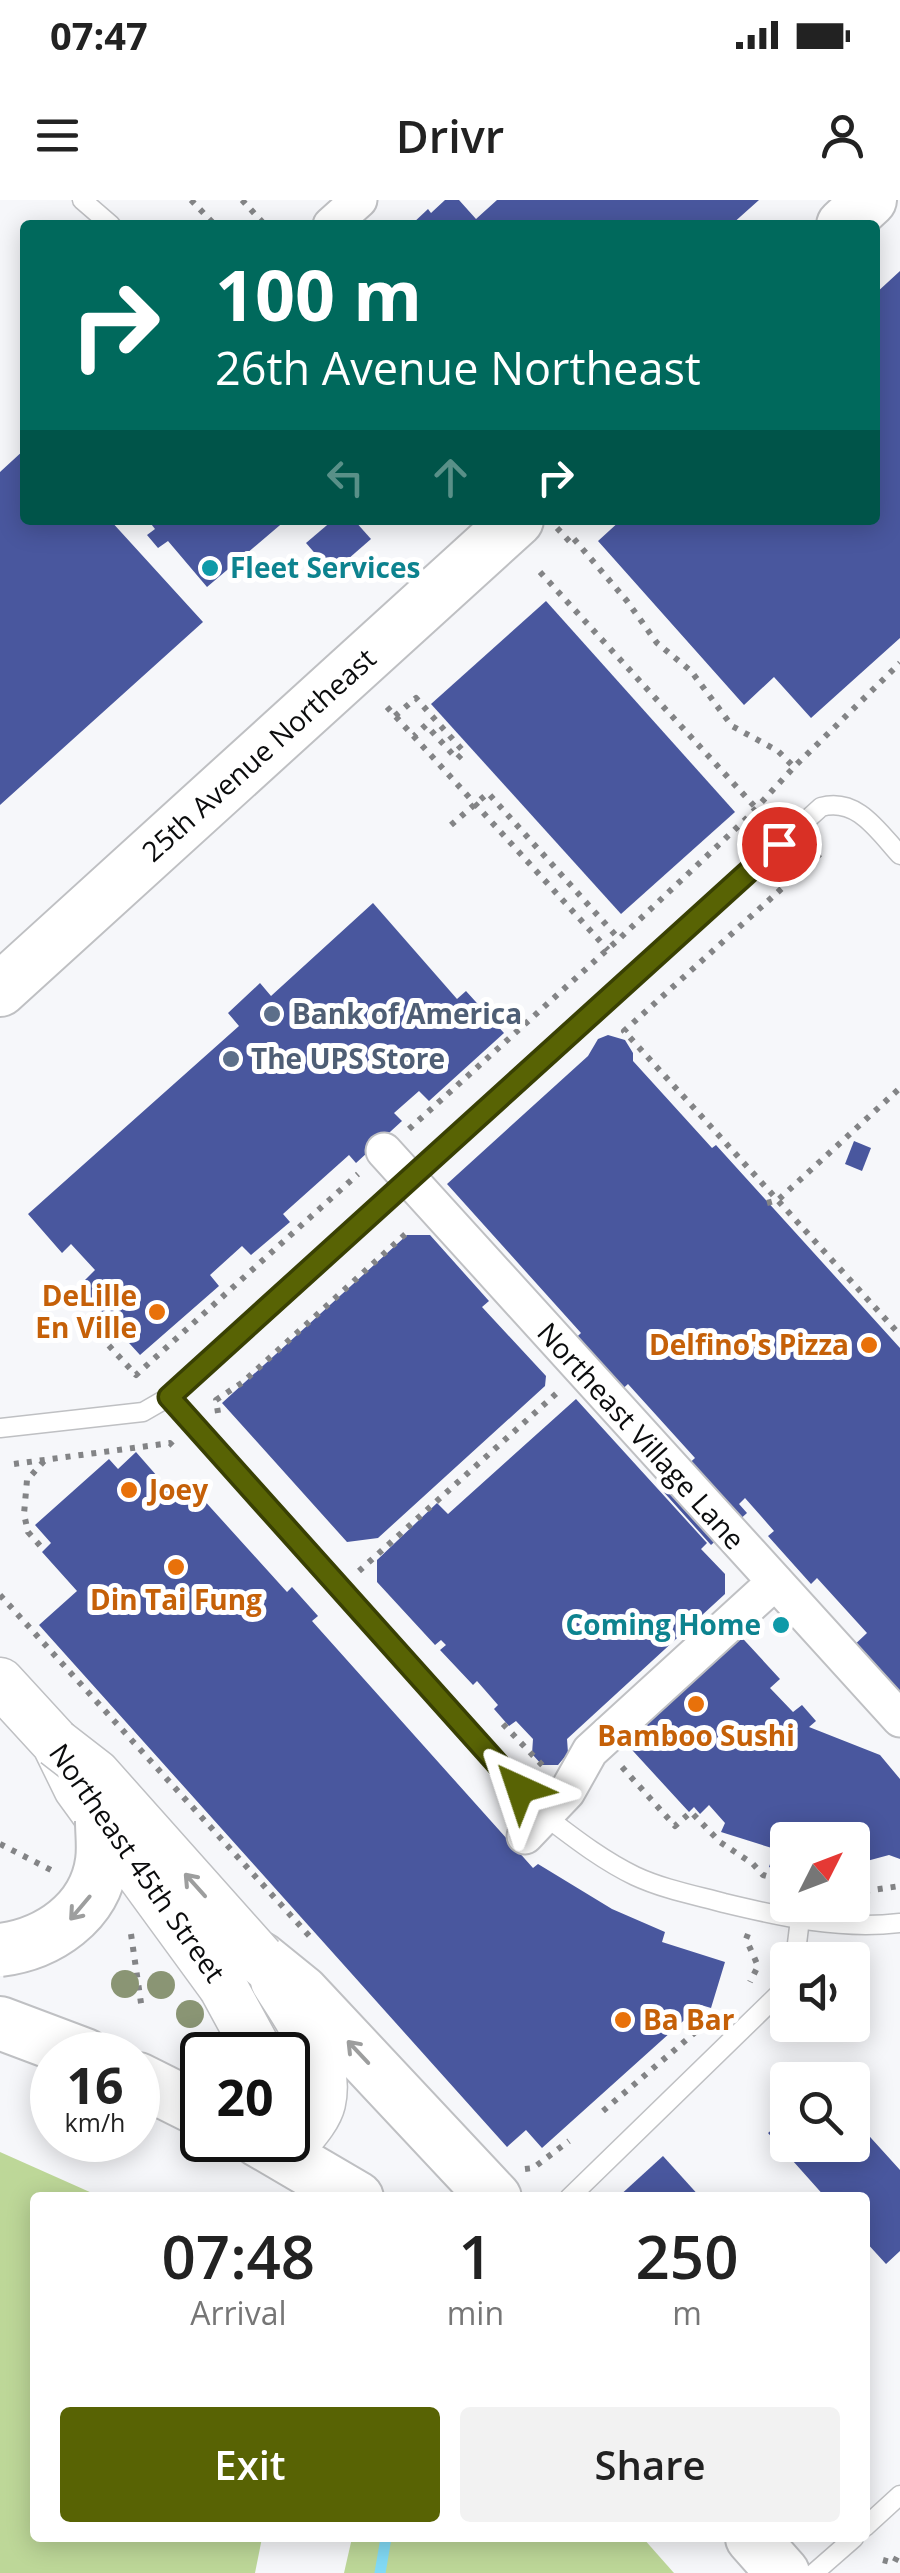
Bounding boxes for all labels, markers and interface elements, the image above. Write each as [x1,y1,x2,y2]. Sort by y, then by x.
text: 07:47 [50,9,148,61]
text: Drivr [396,105,504,166]
icon: menu [30,108,85,163]
icon: person [815,108,870,163]
text: 100 m [215,246,422,342]
icon: right [50,260,180,390]
text: 26th Avenue Northeast [215,337,701,398]
icon: left [318,450,373,505]
icon: ahead [423,450,478,505]
icon: right [528,450,583,505]
place label: Fleet Services [230,548,420,586]
marker: Fleet Services [199,557,221,579]
street label: 25th Avenue Northeast [133,639,383,870]
pin [737,802,822,887]
icon: arrive [752,817,807,872]
place label: Bank of America [292,994,522,1032]
marker: Bank of America [261,1003,283,1025]
place label: The UPS Store [251,1039,445,1077]
marker: The UPS Store [220,1048,242,1070]
place label: DeLille En Ville [35,1276,137,1346]
marker: DeLille En Ville [146,1301,168,1323]
street label: Northeast Village Lane [530,1314,754,1557]
place label: Delfino's Pizza [649,1325,849,1363]
marker: Delfino's Pizza [858,1334,880,1356]
place label: Joey [146,1470,208,1508]
marker: Joey [118,1479,140,1501]
marker: Din Tai Fung [165,1556,187,1578]
place label: Din Tai Fung [90,1580,262,1618]
place label: Coming Home [565,1605,761,1643]
marker: Coming Home [770,1614,792,1636]
marker: Bamboo Sushi [685,1693,707,1715]
place label: Bamboo Sushi [597,1716,795,1754]
street label: Northeast 45th Street [41,1736,235,1989]
position arrow [468,1737,572,1841]
north arrow [770,1822,870,1922]
map controls [770,1822,870,2162]
one-way arrow [184,1873,207,1898]
one-way arrow [68,1895,91,1920]
button: sound [770,1942,870,2042]
place label: Ba Bar [643,2000,735,2038]
marker: Ba Bar [612,2009,634,2031]
speed limit sign: 20 [180,2032,310,2162]
one-way arrow [347,2040,370,2065]
text: 16 [66,2051,124,2119]
button: search [770,2062,870,2162]
text: km/h [65,2105,125,2139]
text: 07:48 [162,2215,315,2297]
text: 1 [458,2215,493,2297]
text: 250 [636,2215,738,2297]
text: Arrival [190,2291,287,2334]
text: min [447,2291,504,2334]
text: m [672,2291,702,2334]
button: Exit [60,2407,440,2522]
button: Share [460,2407,840,2522]

